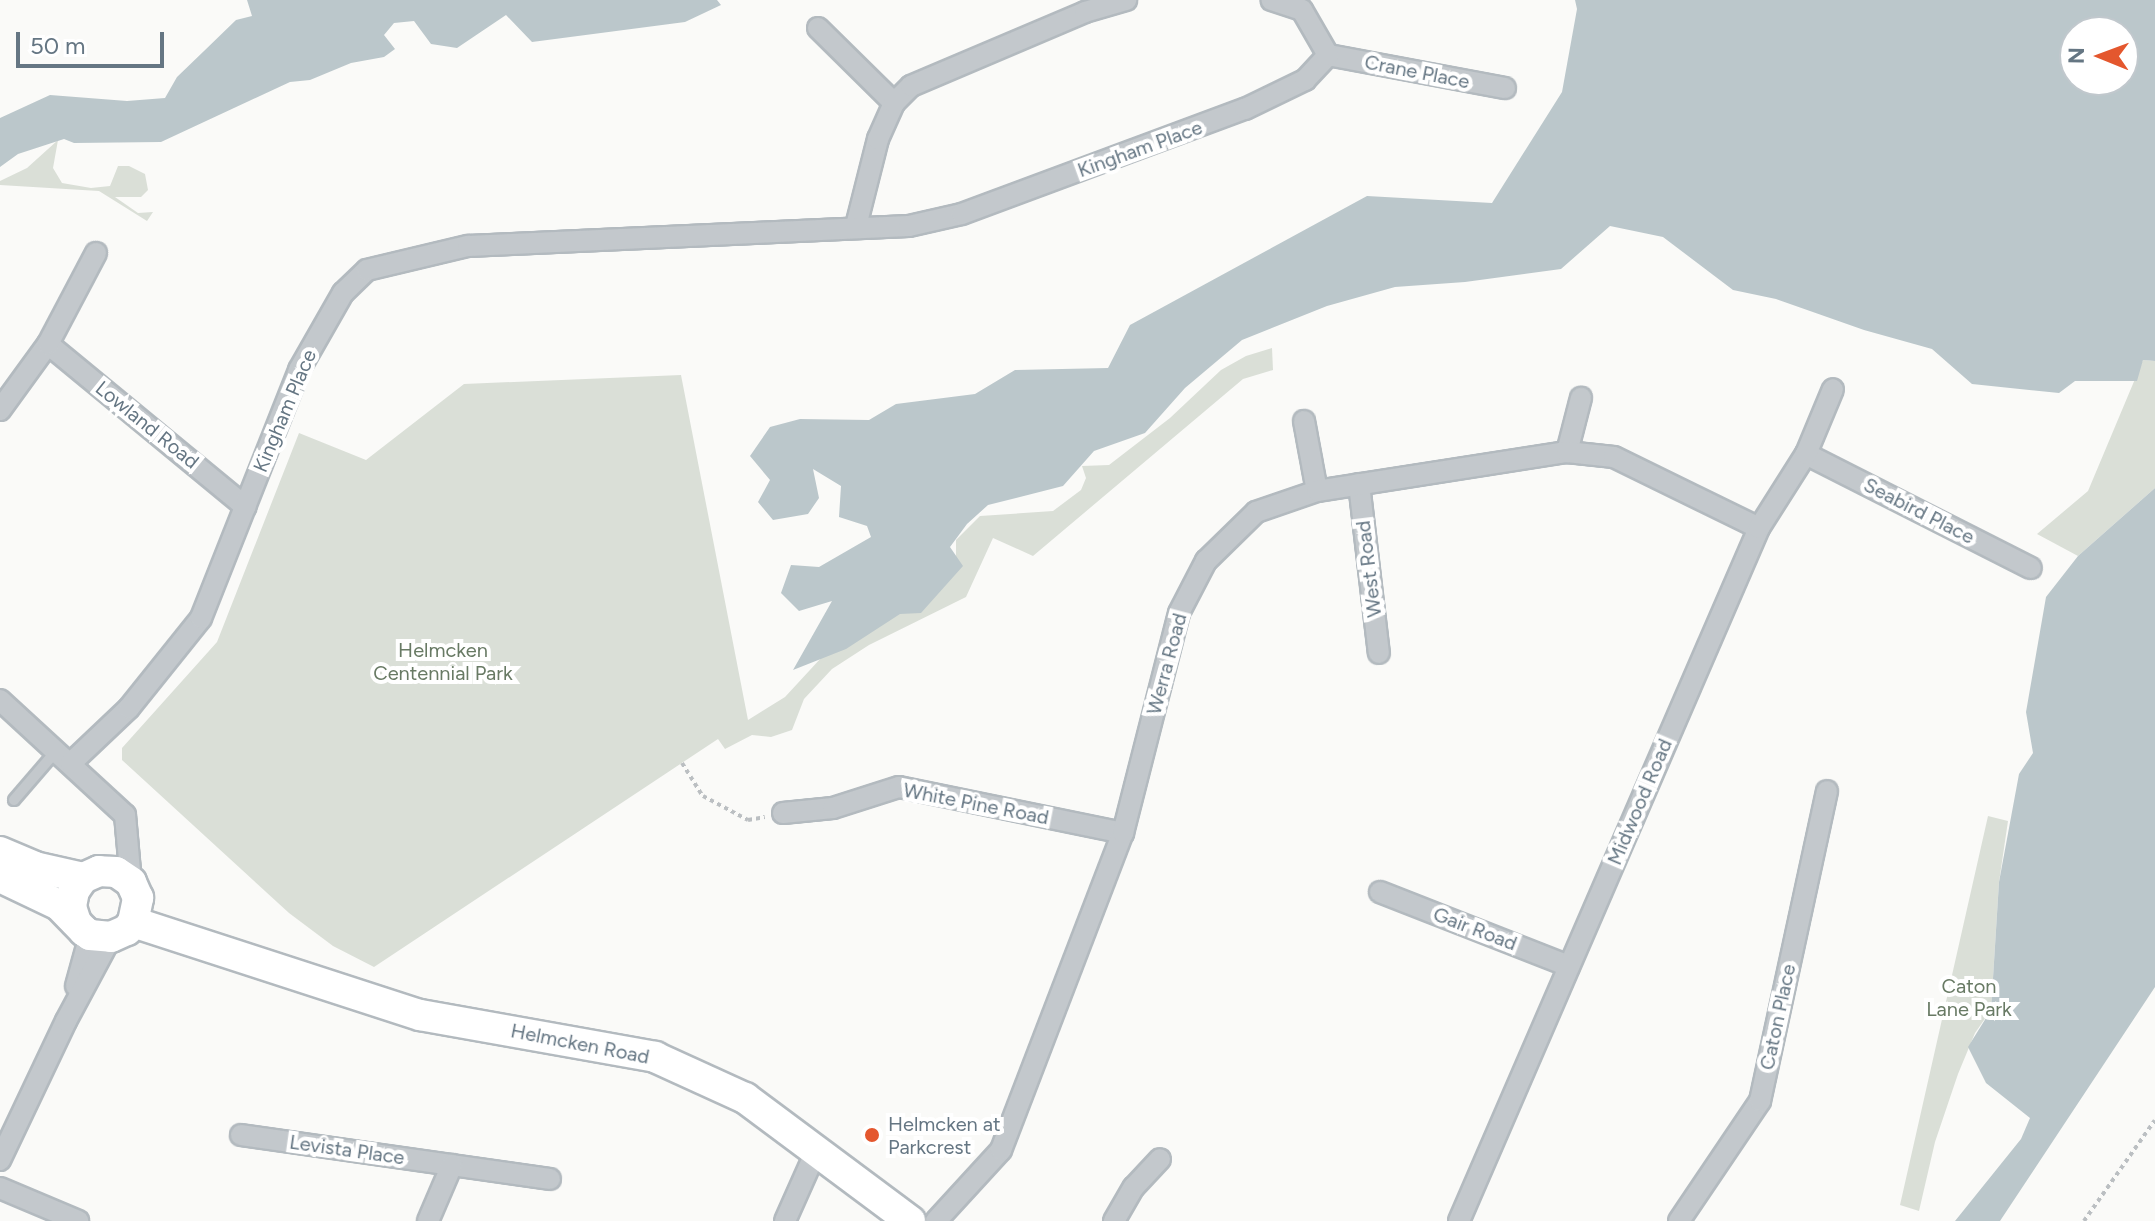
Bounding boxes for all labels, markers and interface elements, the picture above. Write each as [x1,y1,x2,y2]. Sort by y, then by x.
scale bar [20,16,168,66]
north arrow [2059,16,2139,96]
text: 50 m [30,31,86,60]
text: N [2063,47,2090,64]
street label: Crane Place [1363,50,1471,94]
street label: Kingham Place [1074,115,1206,183]
street label: Kingham Place [248,346,322,476]
street label: Lowland Road [91,376,203,474]
street label: Seabird Place [1860,473,1978,549]
street label: West Road [1351,519,1387,619]
street label: Werra Road [1142,611,1192,717]
park label: Helmcken Centennial Park [373,639,513,686]
street label: Midwood Road [1603,735,1677,869]
street label: White Pine Road [901,778,1051,830]
street label: Gair Road [1430,902,1520,956]
street label: Caton Place [1755,962,1801,1072]
park label: Caton Lane Park [1926,975,2012,1022]
street label: Helmcken Road [509,1019,651,1069]
place label: Helmcken at Parkcrest [888,1112,1000,1159]
marker: Helmcken at Parkcrest [863,1126,881,1144]
street label: Levista Place [288,1130,406,1170]

